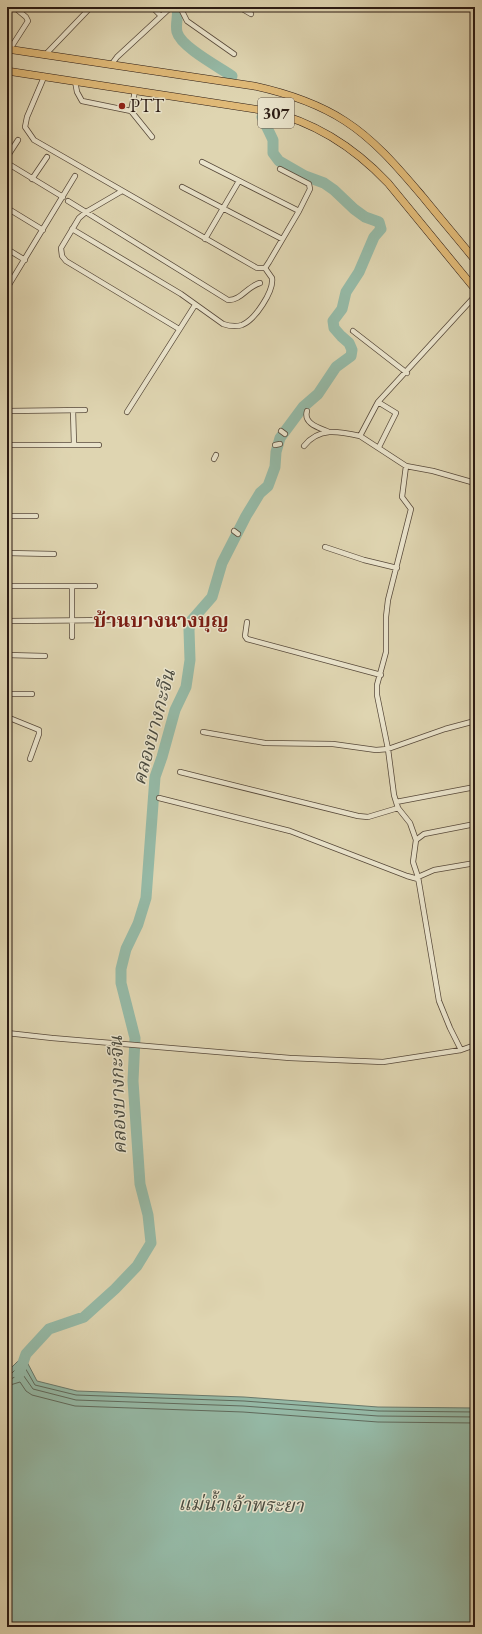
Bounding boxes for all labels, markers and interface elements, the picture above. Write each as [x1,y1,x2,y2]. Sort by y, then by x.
place label: PTT [130,94,165,117]
road number: 307 [258,98,294,128]
marker: PTT [117,101,127,111]
district label: บ้านบางนางบุญ [93,607,229,633]
water label: คลองบางกะจีน [126,666,181,788]
water label: คลองบางกะจีน [103,1035,132,1155]
water label: แม่น้ำเจ้าพระยา [178,1489,305,1518]

